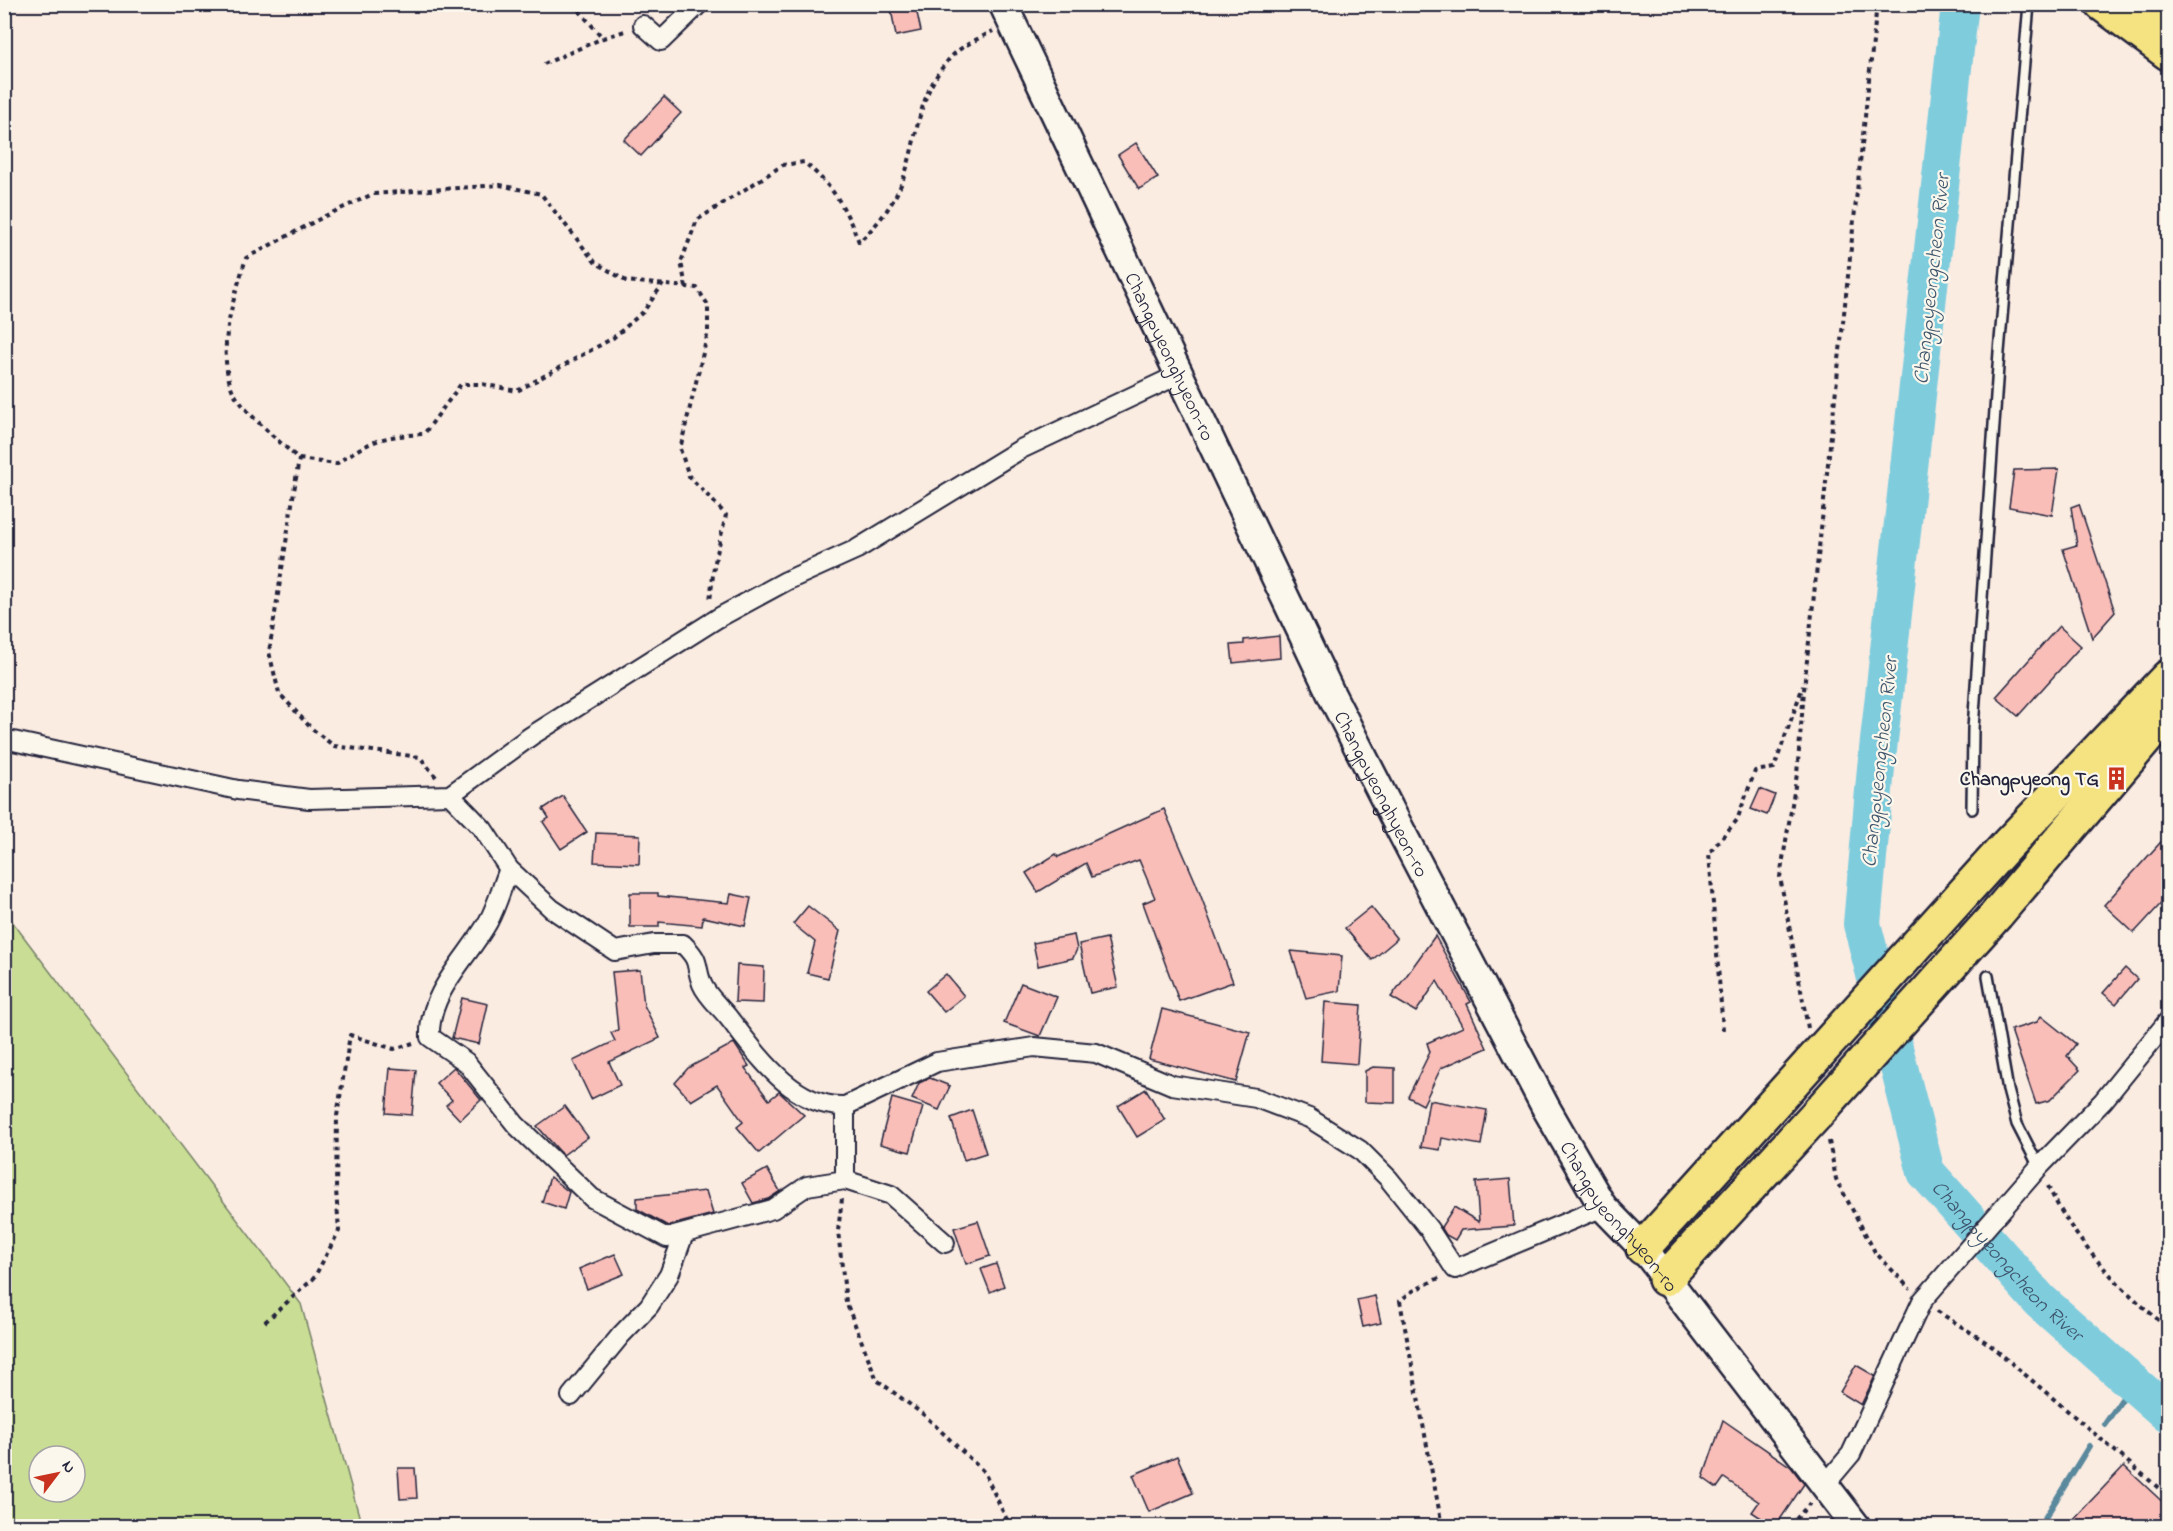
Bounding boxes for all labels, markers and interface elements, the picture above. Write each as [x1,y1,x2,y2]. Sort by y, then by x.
water label: Changpyeongcheon River [1907,170,1960,386]
street label: Changpyeonghyeon-ro [1116,268,1221,446]
water label: Changpyeongcheon River [1855,653,1908,869]
street label: Changpyeonghyeon-ro [1325,707,1435,883]
building icon: Changpyeong TG [2104,765,2130,791]
place label: Changpyeong TG [1960,766,2099,796]
street label: Changpyeonghyeon-ro [1551,1136,1684,1299]
water label: Changpyeongcheon River [1923,1175,2091,1351]
north arrow [27,1444,87,1504]
text: N [55,1456,81,1478]

